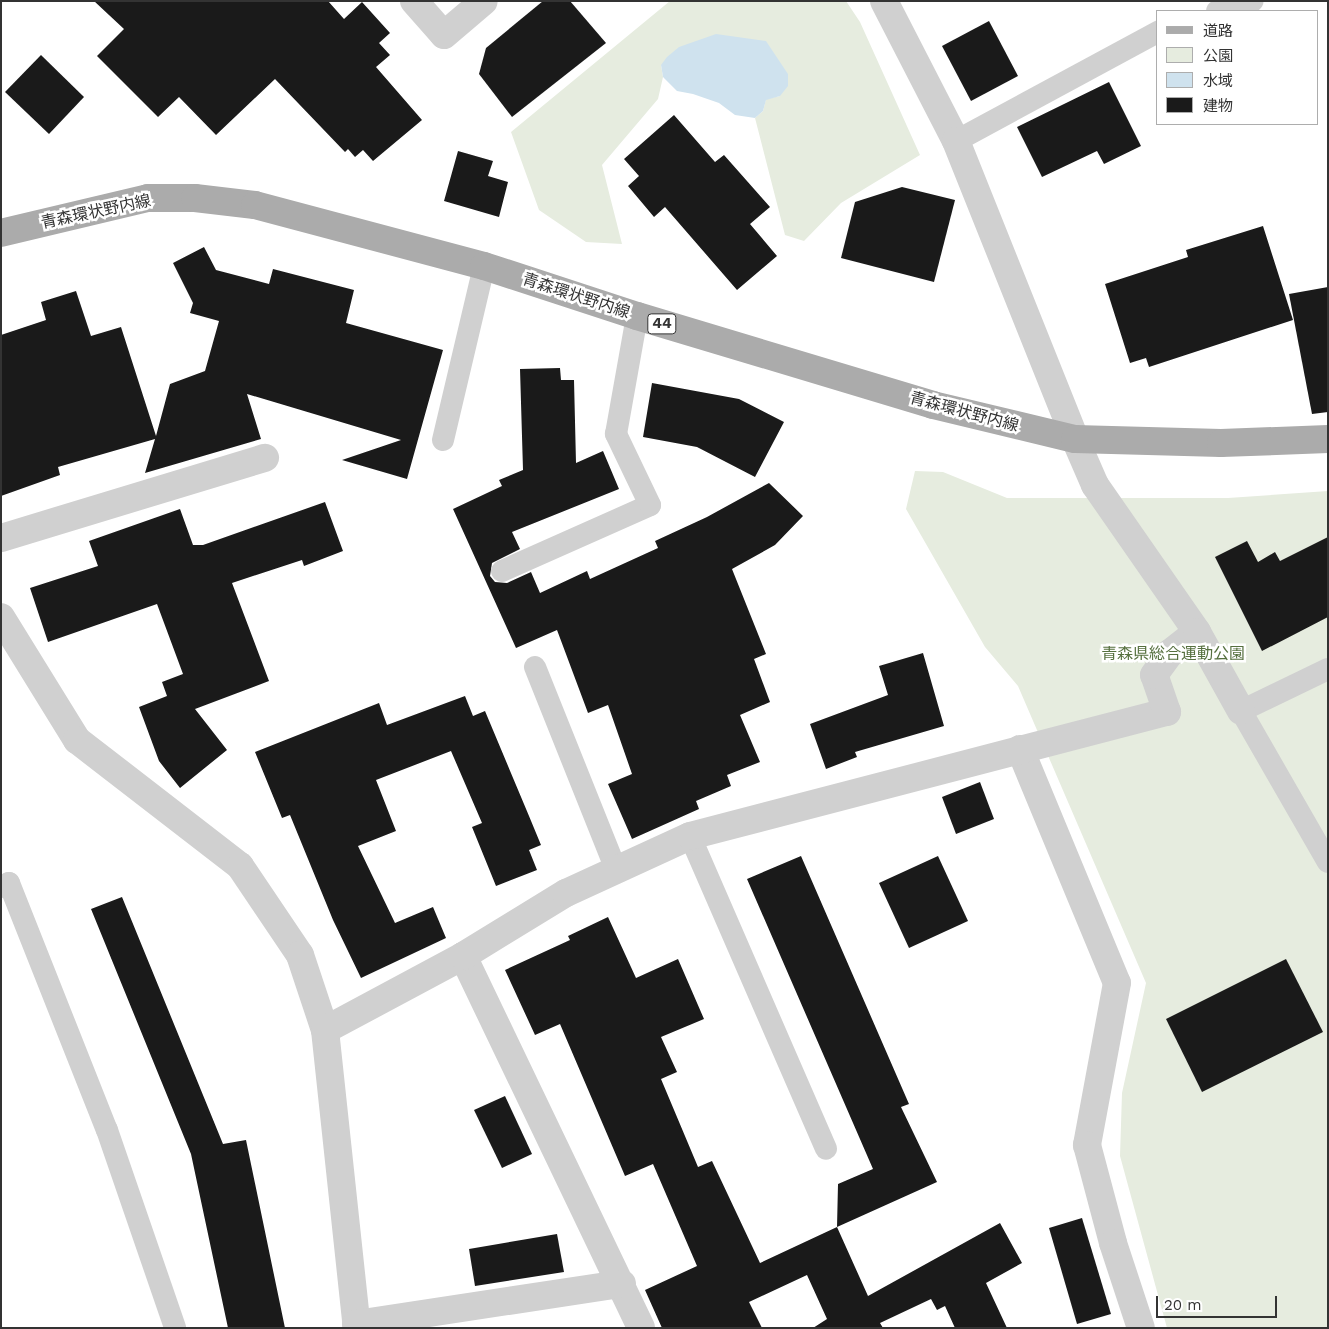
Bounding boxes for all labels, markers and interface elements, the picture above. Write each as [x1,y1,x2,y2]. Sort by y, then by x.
legend [1156,10,1319,125]
text: 道路 [1203,22,1233,40]
text: 公園 [1203,47,1233,65]
text: 水域 [1203,72,1233,90]
text: 建物 [1203,97,1233,115]
street label: 青森環状野内線 [39,191,153,233]
street label: 青森環状野内線 [520,270,632,322]
road number: 44 [647,312,677,336]
street label: 青森環状野内線 [907,388,1021,436]
park label: 青森県総合運動公園 [1101,644,1245,664]
scale bar [1159,1286,1280,1318]
text: 20 m [1164,1296,1202,1314]

